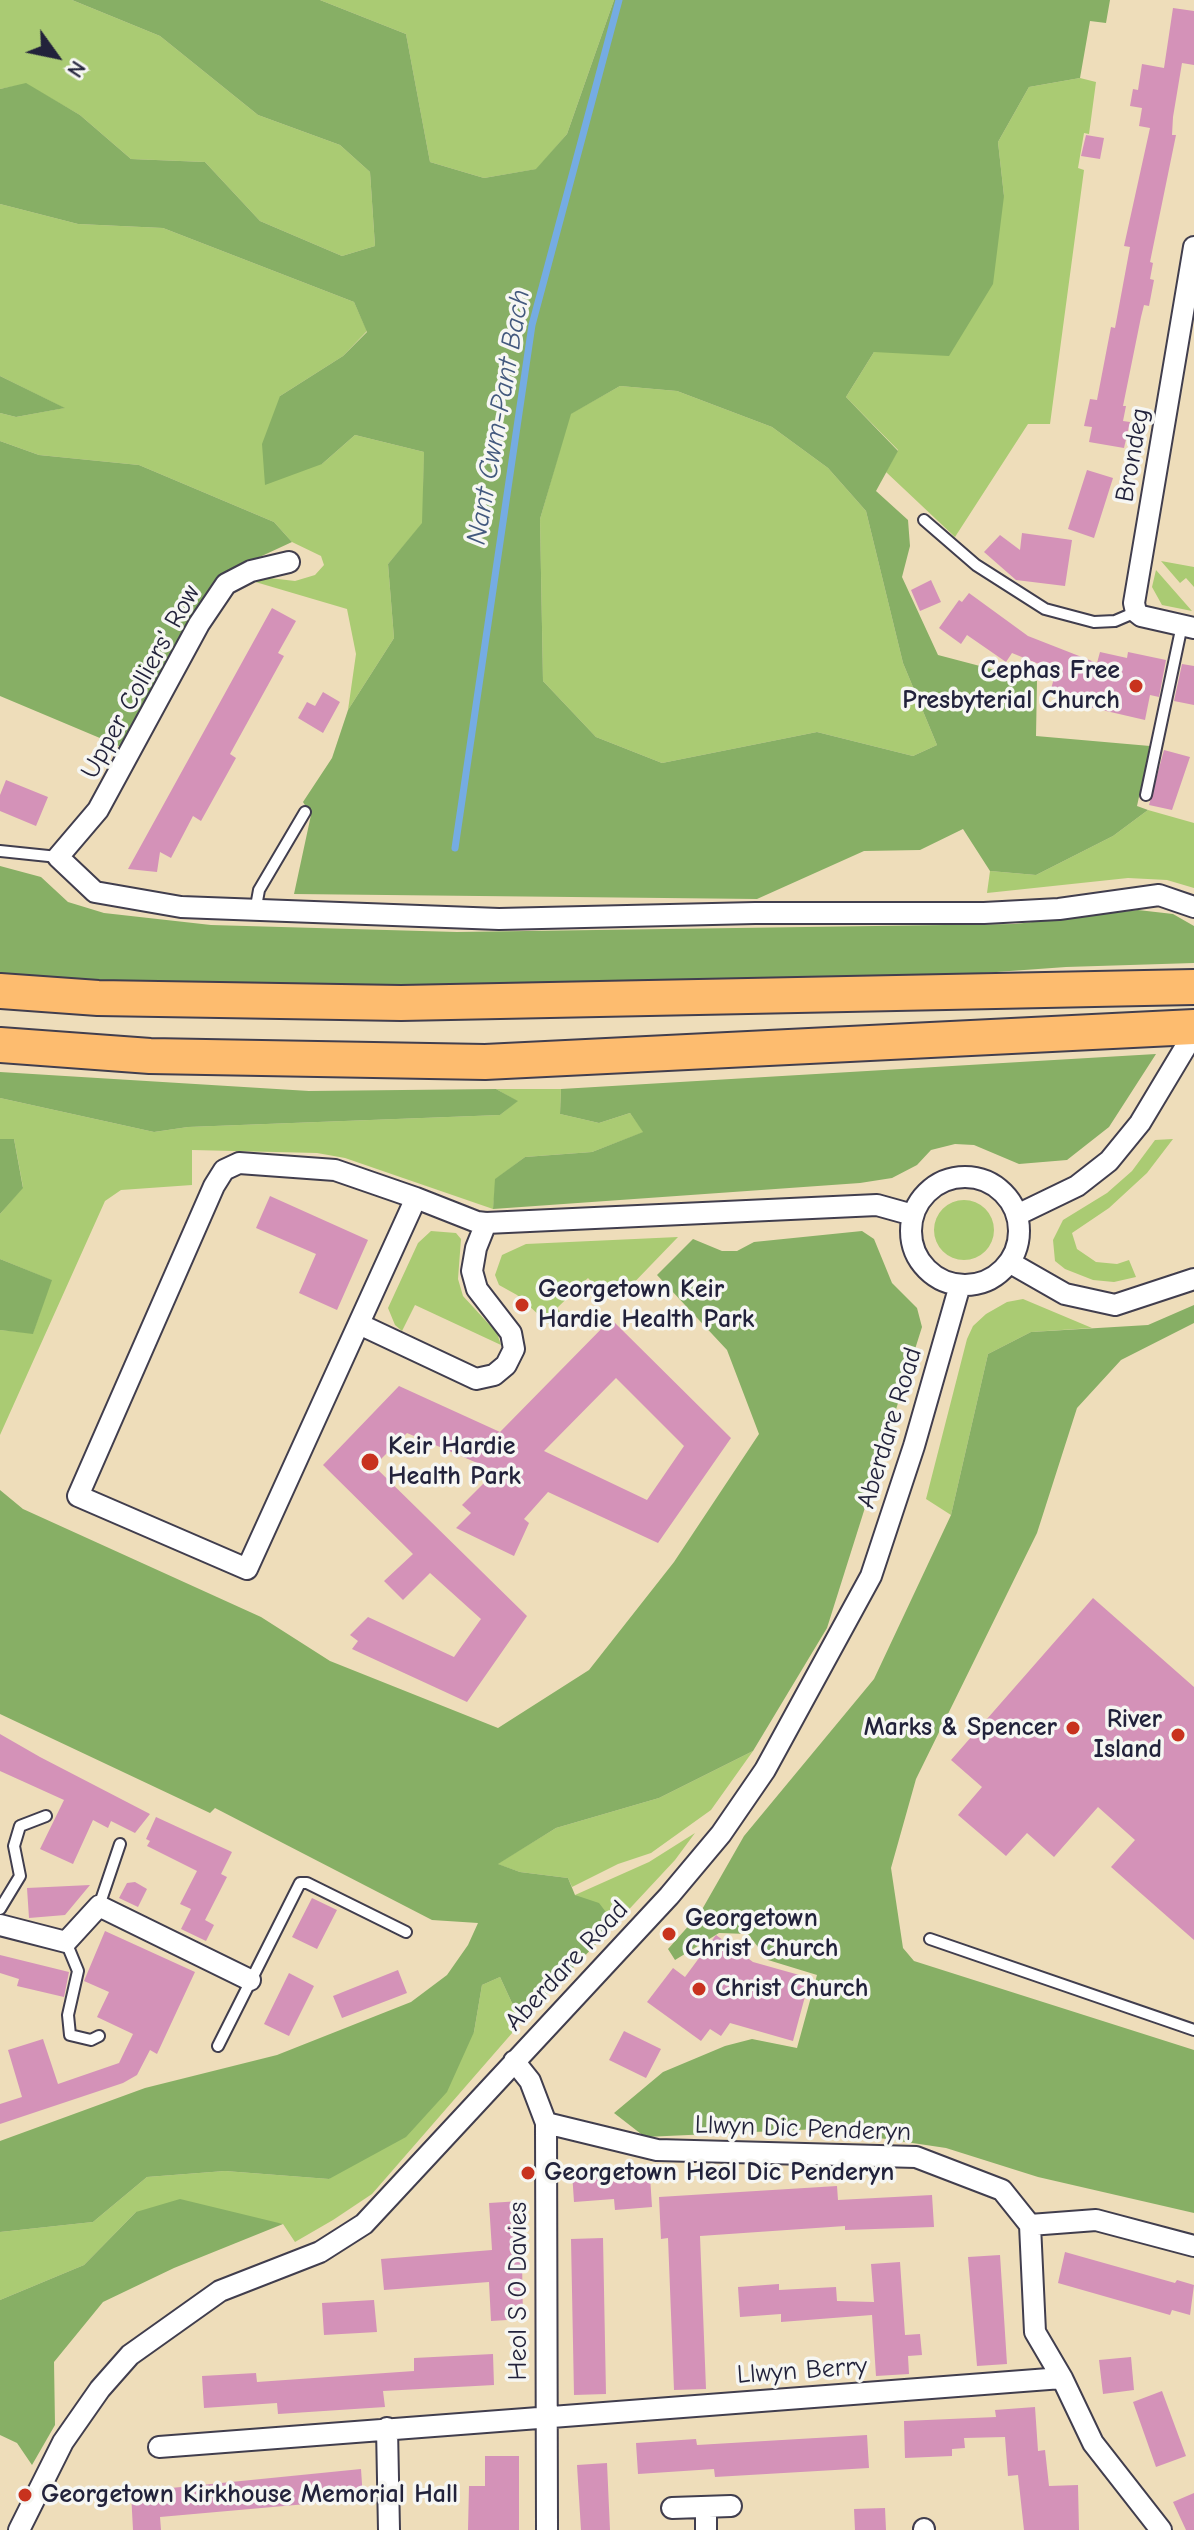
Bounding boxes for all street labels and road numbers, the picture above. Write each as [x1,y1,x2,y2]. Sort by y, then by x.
street label: Brondeg [1109,406,1157,504]
street label: Upper Colliers' Row [75,580,207,784]
street label: Aberdare Road [851,1344,929,1512]
street label: Aberdare Road [499,1894,635,2038]
street label: Llwyn Dic Penderyn [694,2110,912,2148]
street label: Heol S O Davies [503,2202,535,2380]
street label: Llwyn Berry [736,2351,868,2391]

